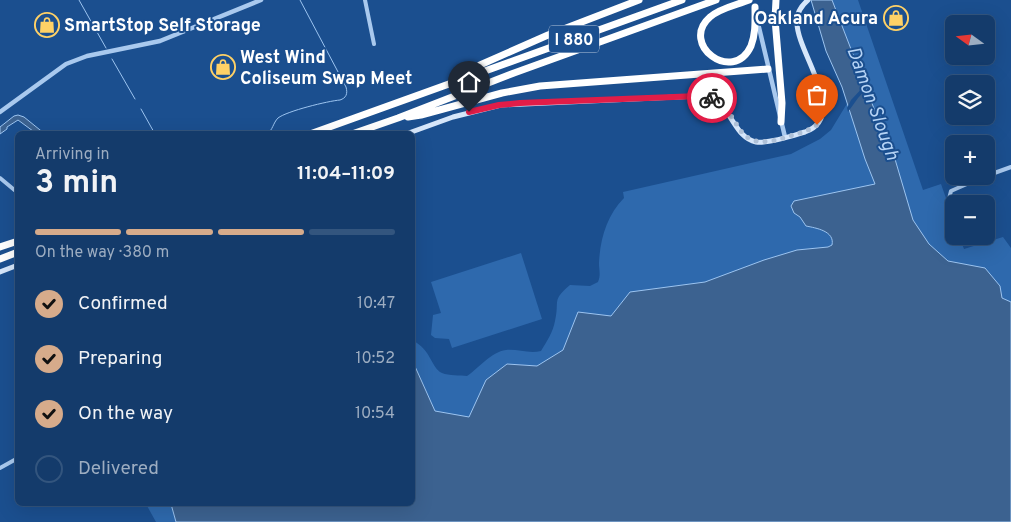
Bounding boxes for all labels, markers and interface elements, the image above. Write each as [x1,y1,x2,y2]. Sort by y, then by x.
shop icon: Oakland Acura [883,5,909,31]
place label: Oakland Acura [755,8,878,31]
shop icon: SmartStop Self Storage [34,12,60,38]
place label: SmartStop Self Storage [64,15,261,38]
north arrow [945,15,995,65]
map controls [945,15,995,245]
road number: I 880 [549,26,599,52]
water label: Damon Slough [840,44,904,164]
place label: West Wind Coliseum Swap Meet [240,47,412,91]
shop icon: West Wind Coliseum Swap Meet [210,54,236,80]
pin [448,61,490,112]
icon: home [455,68,483,96]
courier [687,73,737,123]
pin [796,74,838,125]
button: layers [945,75,995,125]
icon: bag [803,81,831,109]
icon: bike [698,84,726,112]
button: + [945,135,995,185]
text: Arriving in [35,145,110,165]
text: 11:04–11:09 [297,162,395,186]
text: 3 min [35,164,118,204]
button: − [945,195,995,245]
text: On the way · 380 m [35,243,169,263]
icon: check [35,290,63,318]
text: Confirmed [78,292,168,316]
text: 10:47 [357,294,395,314]
icon: check [35,345,63,373]
text: Preparing [78,347,162,371]
text: 10:52 [356,349,395,369]
icon: check [35,400,63,428]
text: On the way [78,402,173,426]
text: 10:54 [355,404,395,424]
text: Delivered [78,457,159,481]

